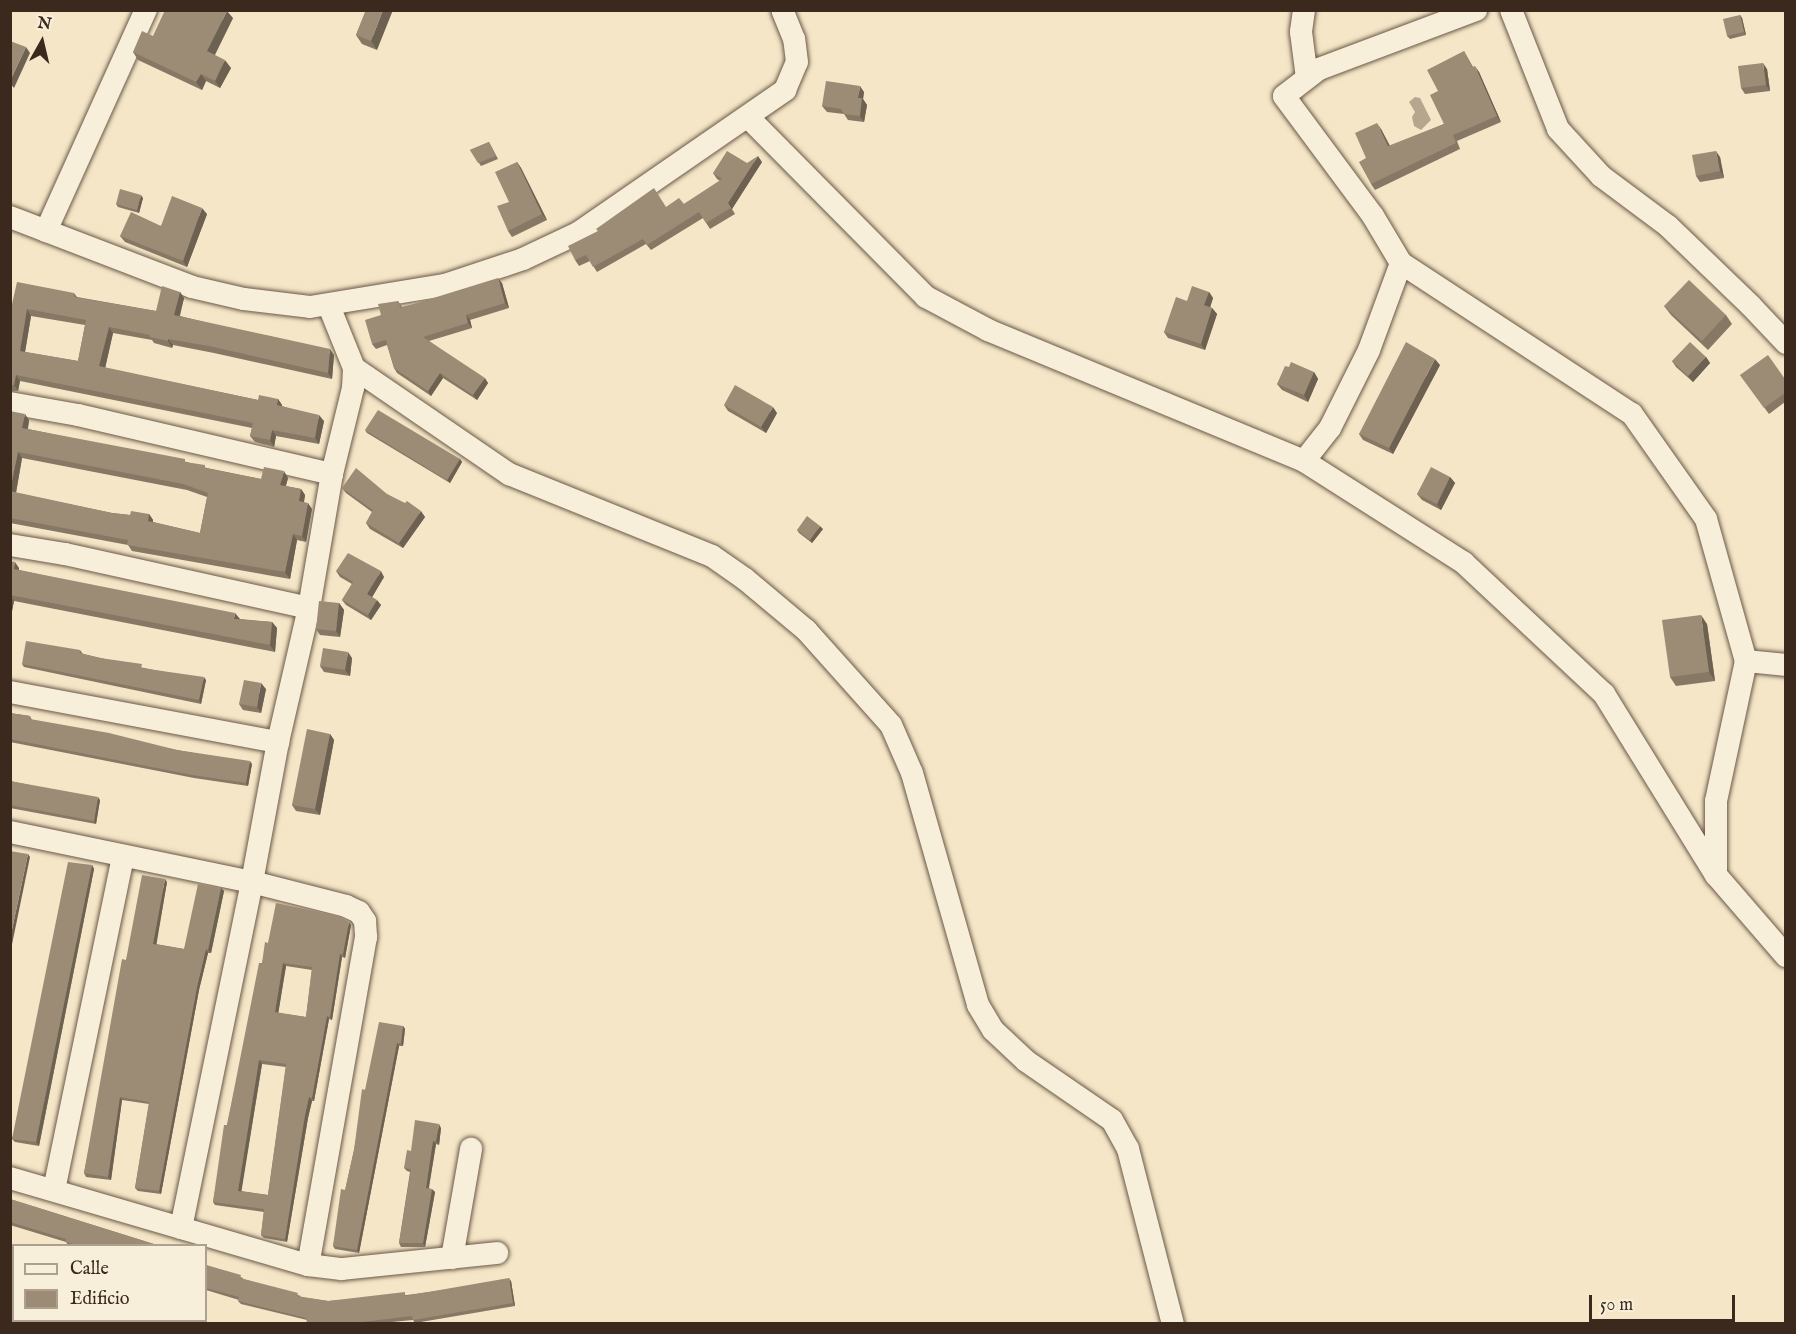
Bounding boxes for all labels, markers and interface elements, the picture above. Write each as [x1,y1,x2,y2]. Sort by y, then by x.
north arrow [12,12,72,72]
text: N [36,13,53,35]
legend [12,1244,207,1322]
text: Calle [70,1258,109,1281]
scale bar [1592,1283,1738,1321]
text: Edificio [70,1288,130,1311]
text: 50 m [1600,1294,1633,1317]

